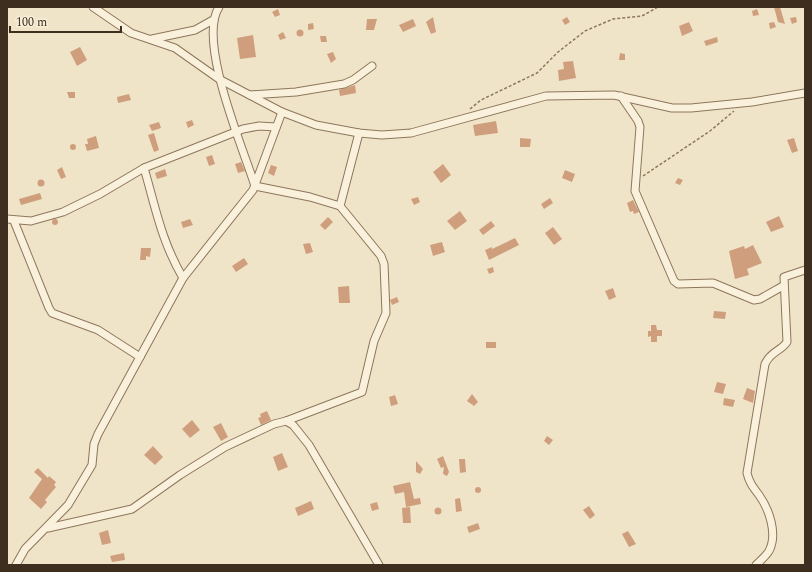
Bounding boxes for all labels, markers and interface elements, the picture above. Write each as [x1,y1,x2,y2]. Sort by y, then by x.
scale bar [10,8,121,34]
text: 100 m [16,13,47,32]

